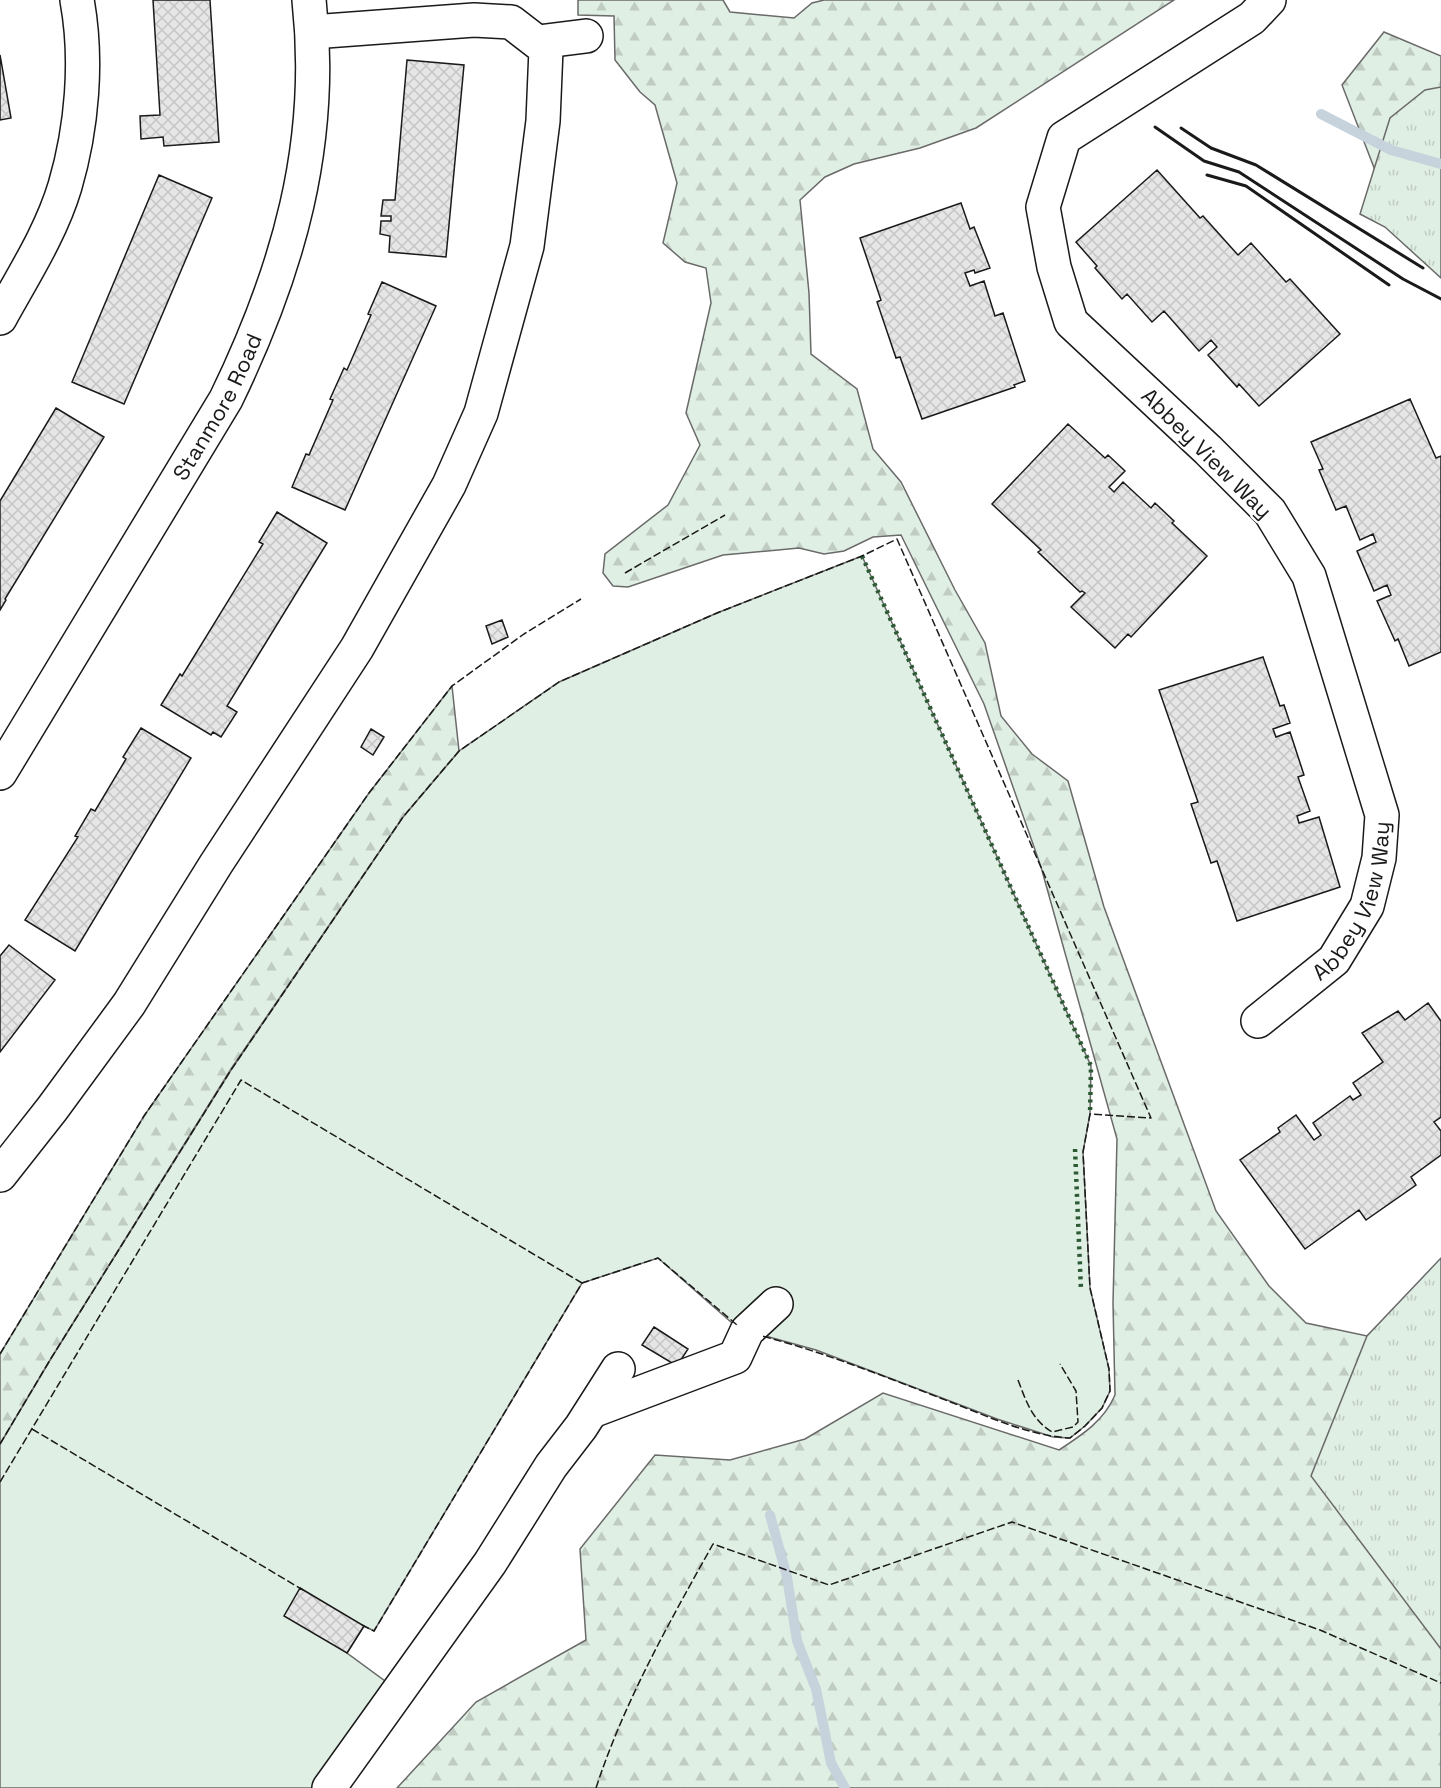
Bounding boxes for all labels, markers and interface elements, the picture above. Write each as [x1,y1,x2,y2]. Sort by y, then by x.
street label: Stanmore Road [166,329,268,485]
street label: Abbey View Way [1136,382,1278,524]
street label: Abbey View Way [1306,820,1396,986]

